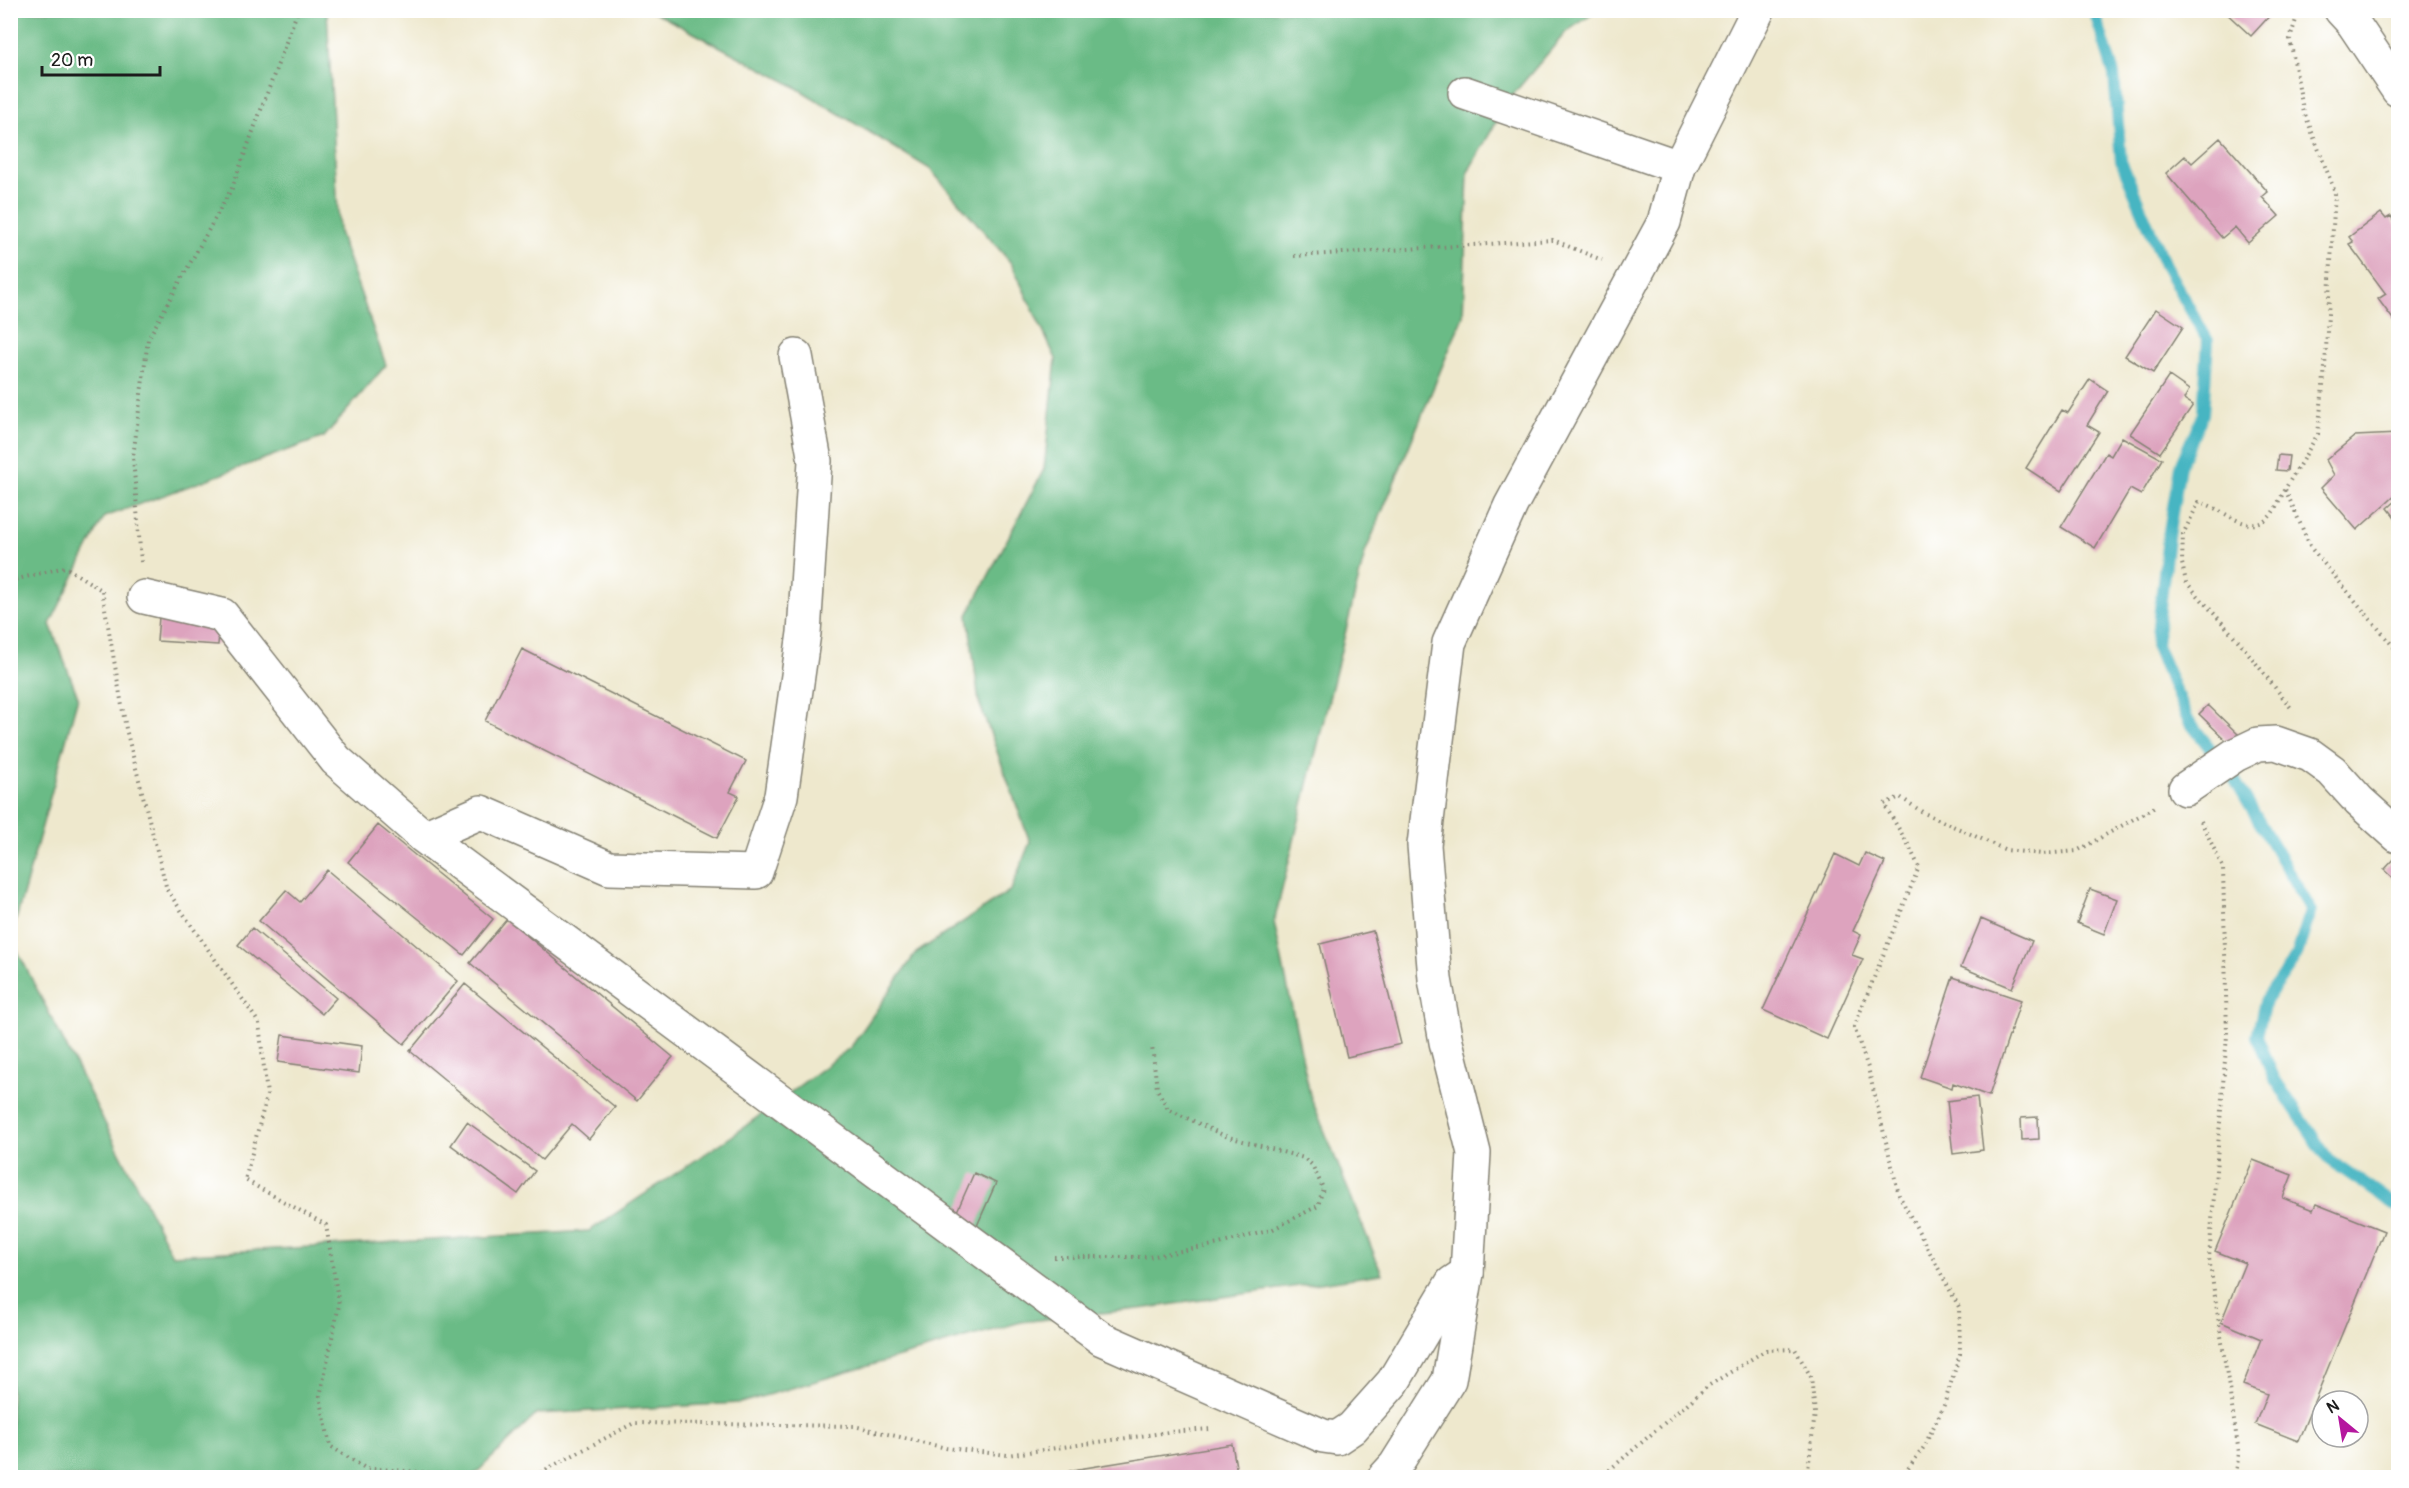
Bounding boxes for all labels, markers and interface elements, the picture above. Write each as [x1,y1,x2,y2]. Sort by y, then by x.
scale bar [42,39,160,77]
text: 20 m [51,49,93,72]
north arrow [2310,1389,2370,1449]
text: N [2323,1395,2343,1418]

